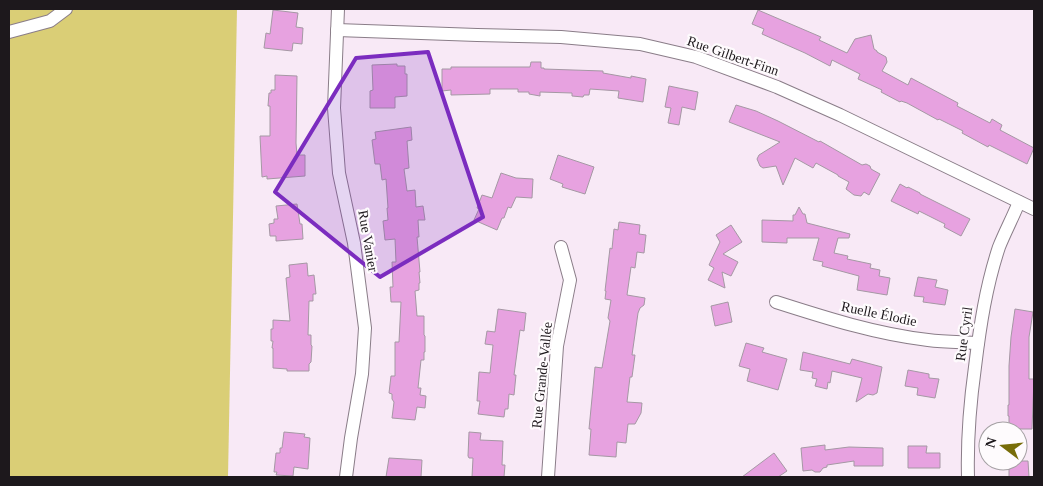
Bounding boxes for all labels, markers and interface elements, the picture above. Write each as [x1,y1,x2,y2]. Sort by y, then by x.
street label: Rue Gilbert-Finn [685,33,781,79]
street label: Rue Vanier [355,209,381,273]
street label: Ruelle Élodie [840,298,918,329]
street label: Rue Cyril [953,306,975,362]
street label: Rue Grande-Vallée [529,321,555,429]
north arrow [978,421,1028,471]
text: N [982,436,1000,449]

